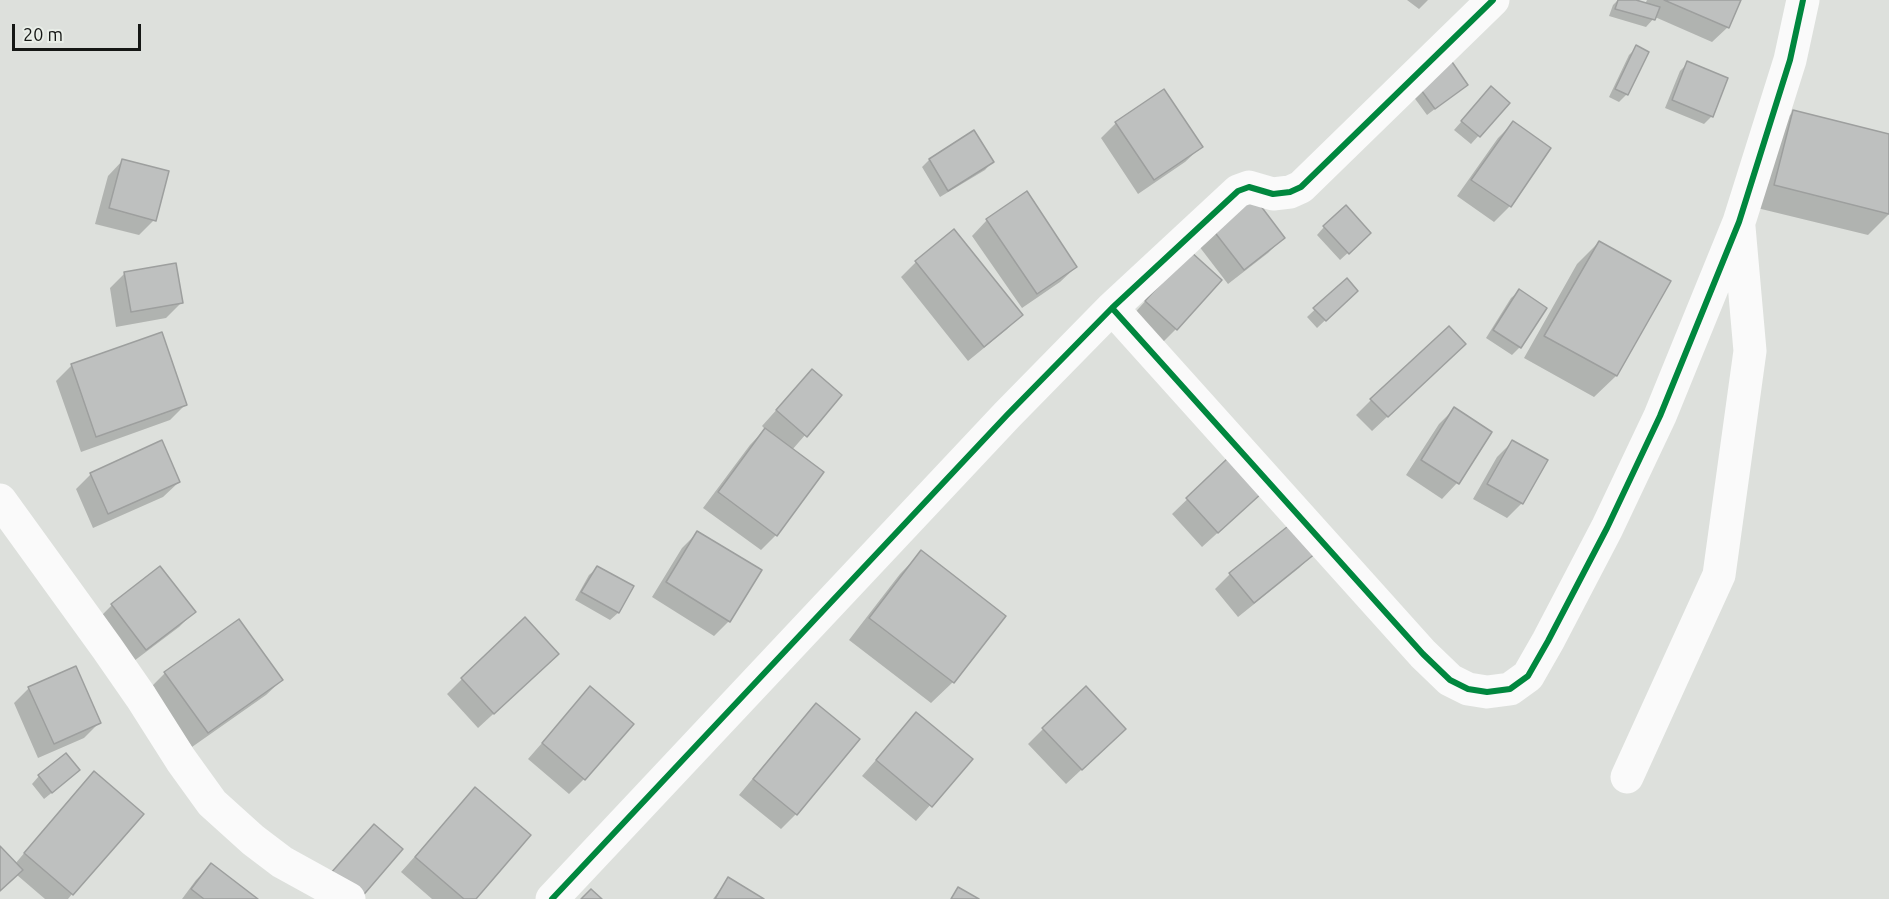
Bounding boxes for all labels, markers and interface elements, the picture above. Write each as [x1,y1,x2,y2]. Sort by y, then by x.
scale bar [15,12,144,50]
text: 20 m [23,24,63,44]

